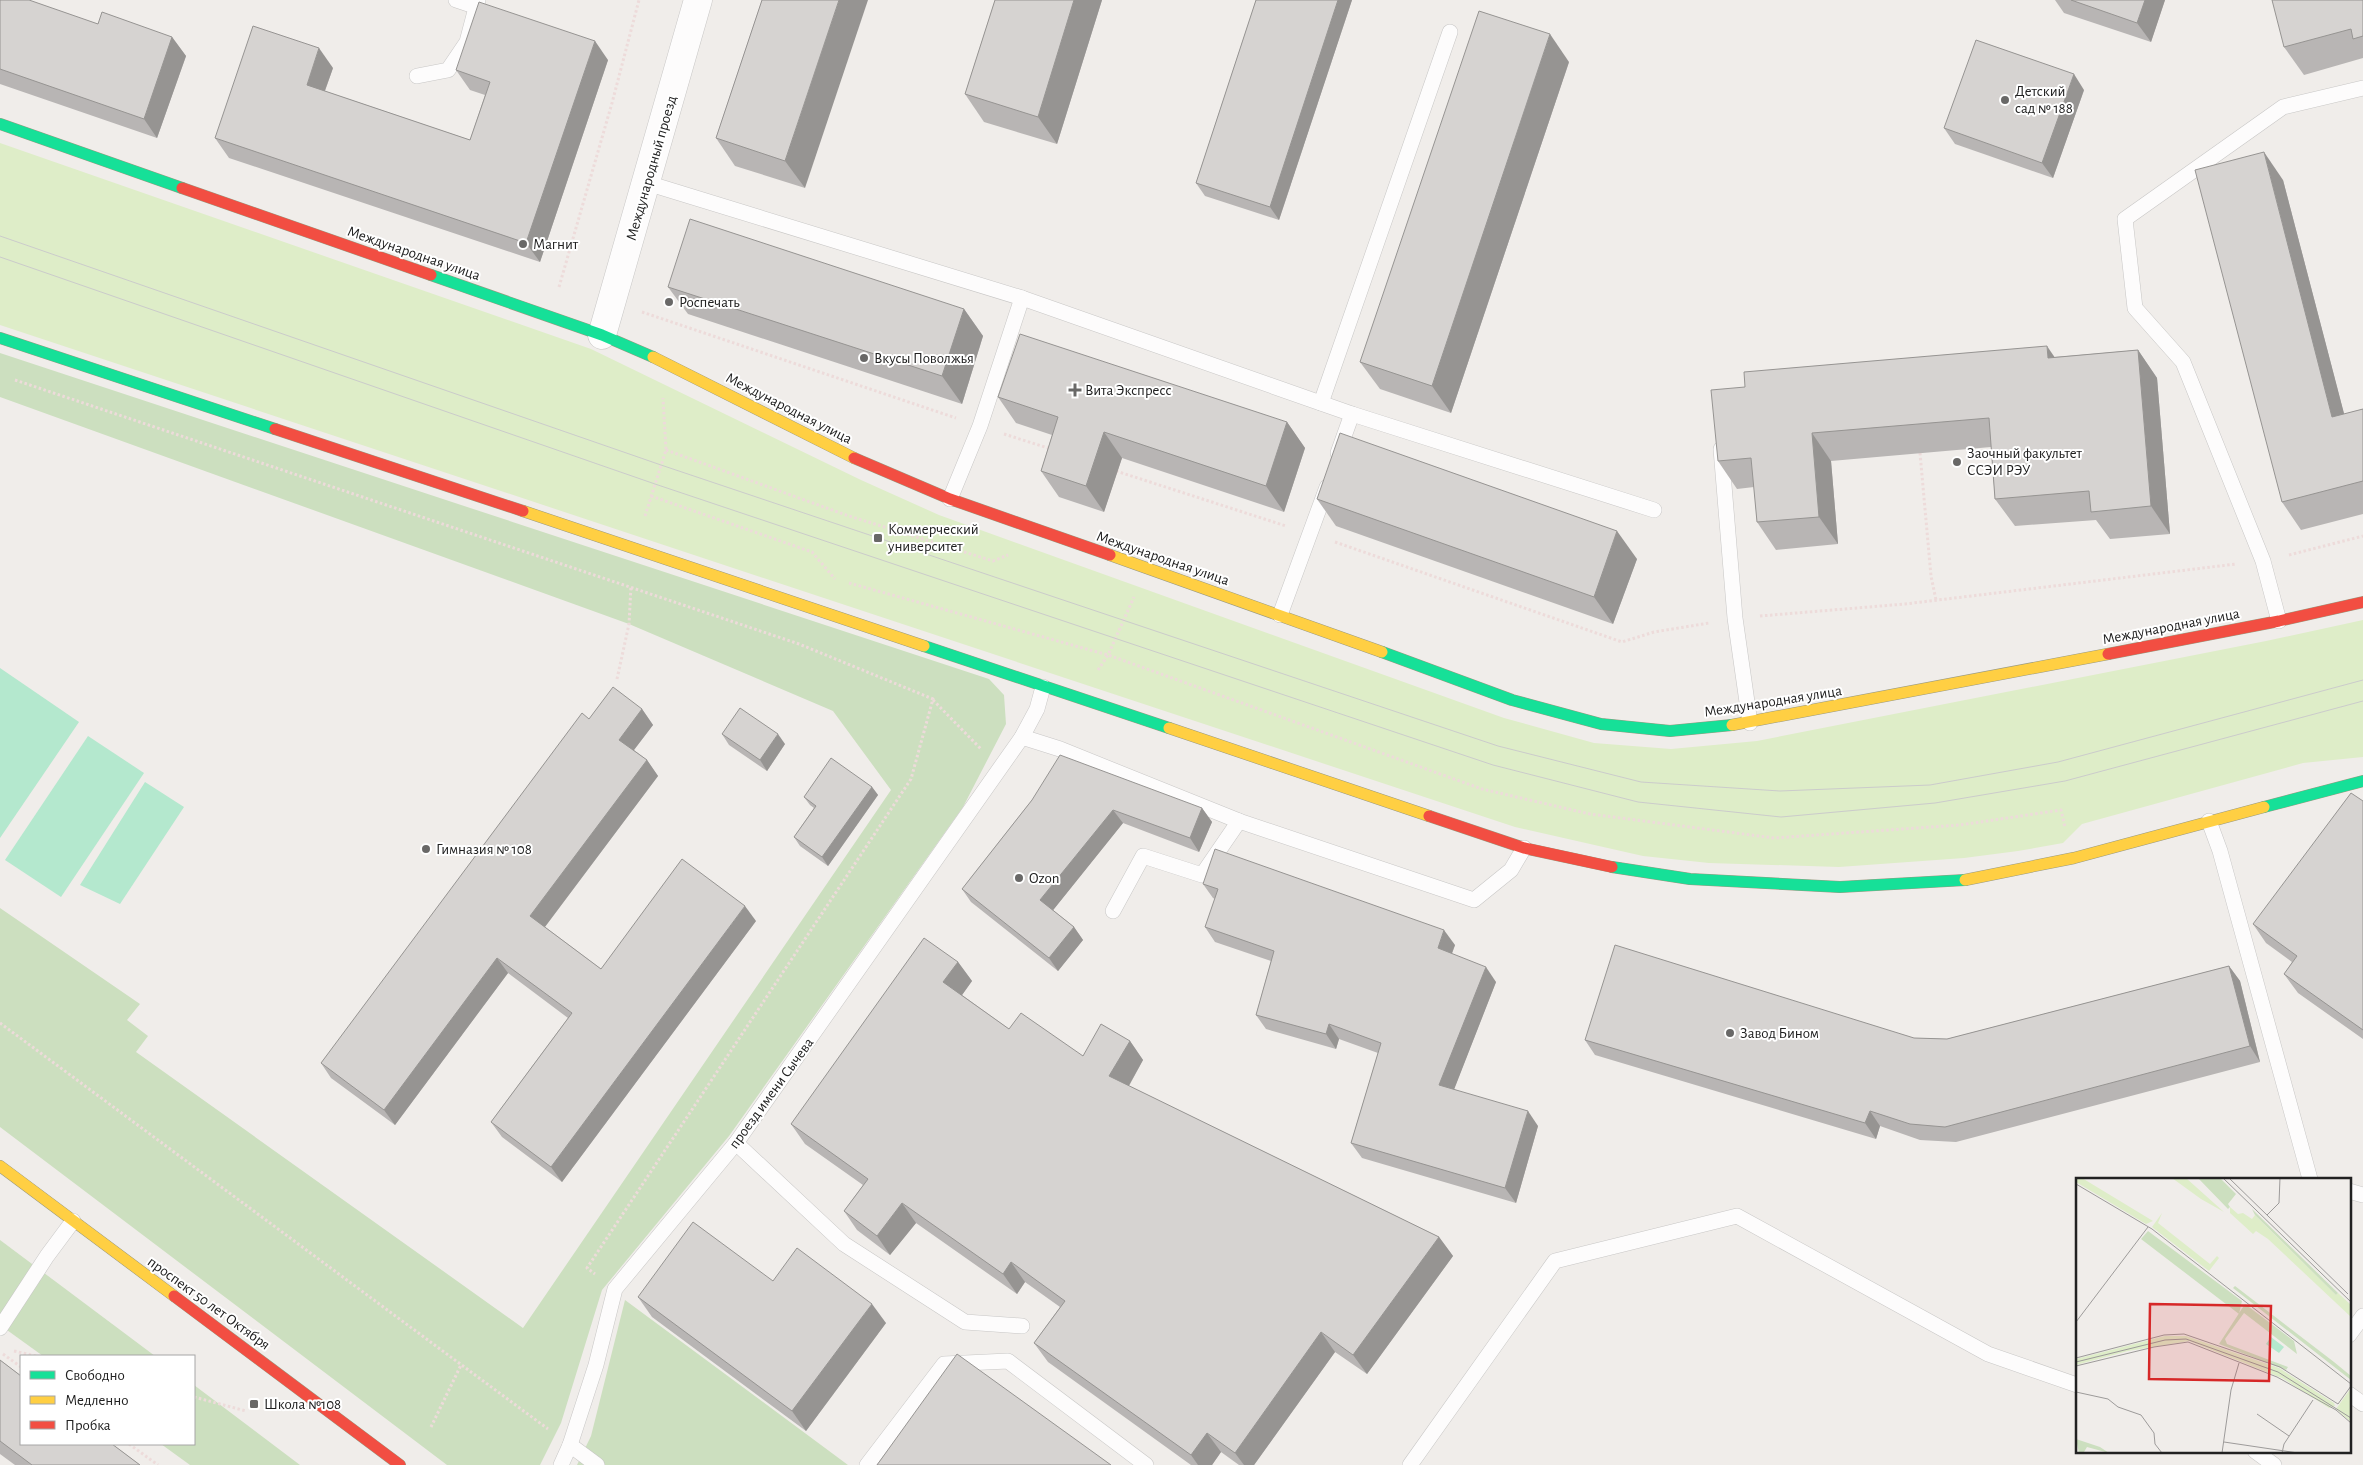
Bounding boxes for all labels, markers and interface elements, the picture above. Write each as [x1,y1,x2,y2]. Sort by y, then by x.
place label: Детский сад № 188 [2015,84,2073,116]
street label: Международный проезд [624,94,679,242]
marker: Детский сад № 188 [1999,94,2011,106]
street label: Международная улица [346,224,482,283]
place label: Магнит [533,237,579,252]
marker: Магнит [517,238,529,250]
place label: Роспечать [679,295,740,310]
marker: Роспечать [663,296,675,308]
place label: Вкусы Поволжья [874,351,974,366]
marker: Вкусы Поволжья [858,352,870,364]
street label: Международная улица [723,370,854,447]
place label: Вита Экспресс [1085,383,1172,398]
marker: Вита Экспресс [1069,384,1081,396]
place label: Заочный факультет ССЭИ РЭУ [1967,446,2083,478]
marker: Заочный факультет ССЭИ РЭУ [1951,456,1963,468]
place label: Коммерческий университет [887,522,979,554]
street label: Международная улица [1095,529,1231,588]
marker: Коммерческий университет [872,532,884,544]
street label: Международная улица [2101,606,2241,647]
street label: Международная улица [1703,683,1843,720]
place label: Гимназия № 108 [436,842,532,857]
marker: Гимназия № 108 [420,843,432,855]
place label: Ozon [1029,871,1059,886]
marker: Ozon [1013,872,1025,884]
place label: Завод Бином [1740,1026,1819,1041]
marker: Завод Бином [1724,1027,1736,1039]
street label: проезд имени Сычева [726,1035,817,1151]
inset map [2076,1178,2350,1452]
street label: проспект 50 лет Октября [145,1254,273,1353]
legend [20,1355,195,1445]
text: Свободно [65,1368,125,1383]
text: Медленно [65,1393,129,1408]
place label: Школа №108 [264,1397,341,1412]
marker: Школа №108 [248,1398,260,1410]
text: Пробка [65,1418,111,1433]

